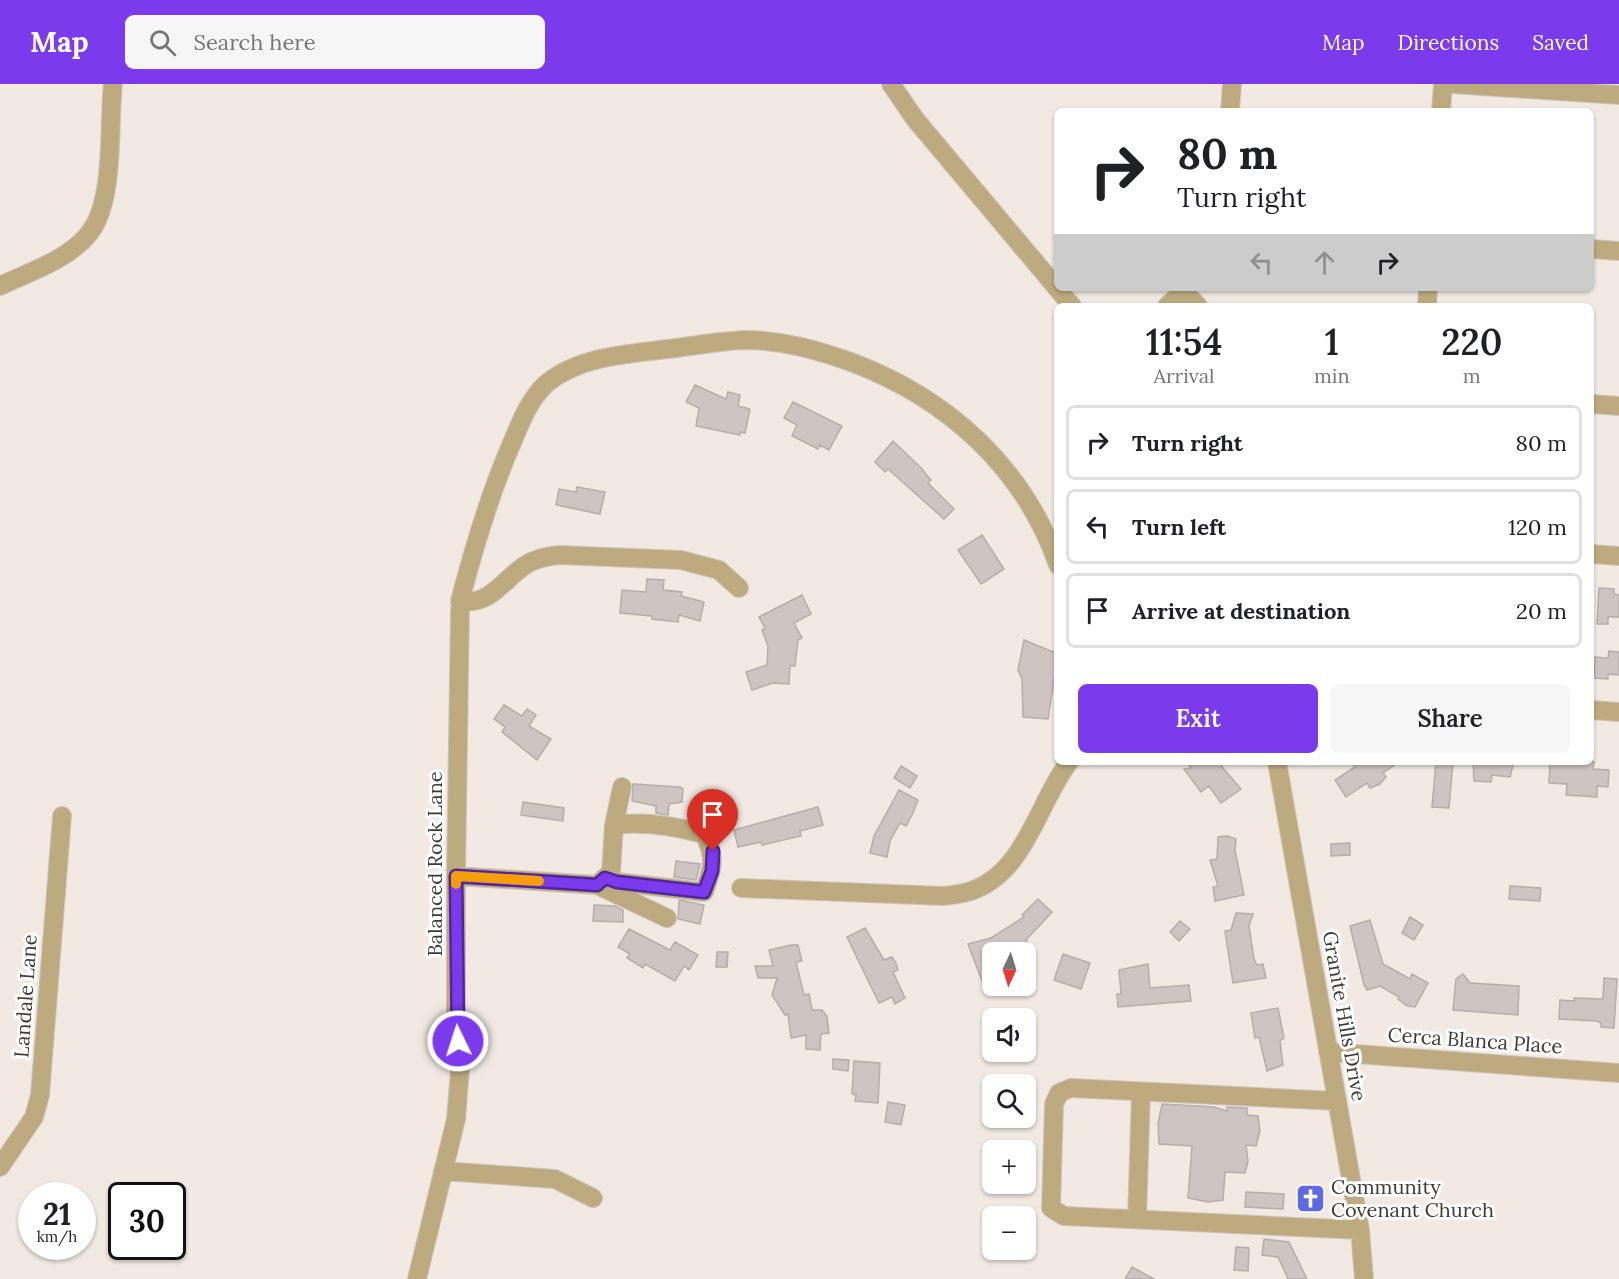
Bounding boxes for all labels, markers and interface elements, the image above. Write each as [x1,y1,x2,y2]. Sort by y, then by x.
search box [125,15,545,69]
text: Map [30,24,89,60]
icon: search [146,26,179,59]
text: Search here [194,28,316,56]
text: Map [1322,29,1365,56]
text: Directions [1398,29,1499,56]
text: Saved [1532,29,1589,56]
text: 80 m [1177,127,1277,181]
icon: right [1078,132,1156,210]
text: Turn right [1177,180,1306,214]
icon: left [1245,246,1278,279]
icon: ahead [1308,246,1341,279]
icon: right [1371,246,1404,279]
text: 11:54 [1146,319,1222,365]
text: 1 [1325,319,1339,365]
text: 220 [1441,319,1502,365]
text: Arrival [1153,363,1215,388]
text: min [1314,363,1350,388]
text: m [1463,363,1481,388]
icon: right [1081,426,1114,459]
text: Turn right [1132,429,1243,457]
text: 80 m [1516,429,1567,457]
icon: left [1081,510,1114,543]
text: Turn left [1132,513,1226,541]
text: 120 m [1508,513,1567,541]
icon: arrive [1081,594,1114,627]
text: Arrive at destination [1132,597,1350,625]
text: 20 m [1516,597,1567,625]
button: Exit [1078,684,1318,753]
button: Share [1330,684,1570,753]
street label: Balanced Rock Lane [422,771,447,957]
pin [687,789,738,851]
icon: arrive [696,798,729,831]
street label: Granite Hills Drive [1318,929,1372,1103]
street label: Landale Lane [8,933,42,1059]
north arrow [982,942,1036,996]
map controls [982,942,1036,1260]
button: sound [982,1008,1036,1062]
position arrow [426,1009,490,1073]
street label: Cerca Blanca Place [1387,1021,1563,1059]
button: search [982,1074,1036,1128]
button: + [982,1140,1036,1194]
place label: Community Covenant Church [1331,1174,1494,1222]
speed limit sign: 30 [108,1182,186,1260]
church icon: Community Covenant Church [1294,1182,1326,1214]
text: 21 [43,1195,71,1233]
button: − [982,1206,1036,1260]
text: km/h [37,1227,77,1246]

